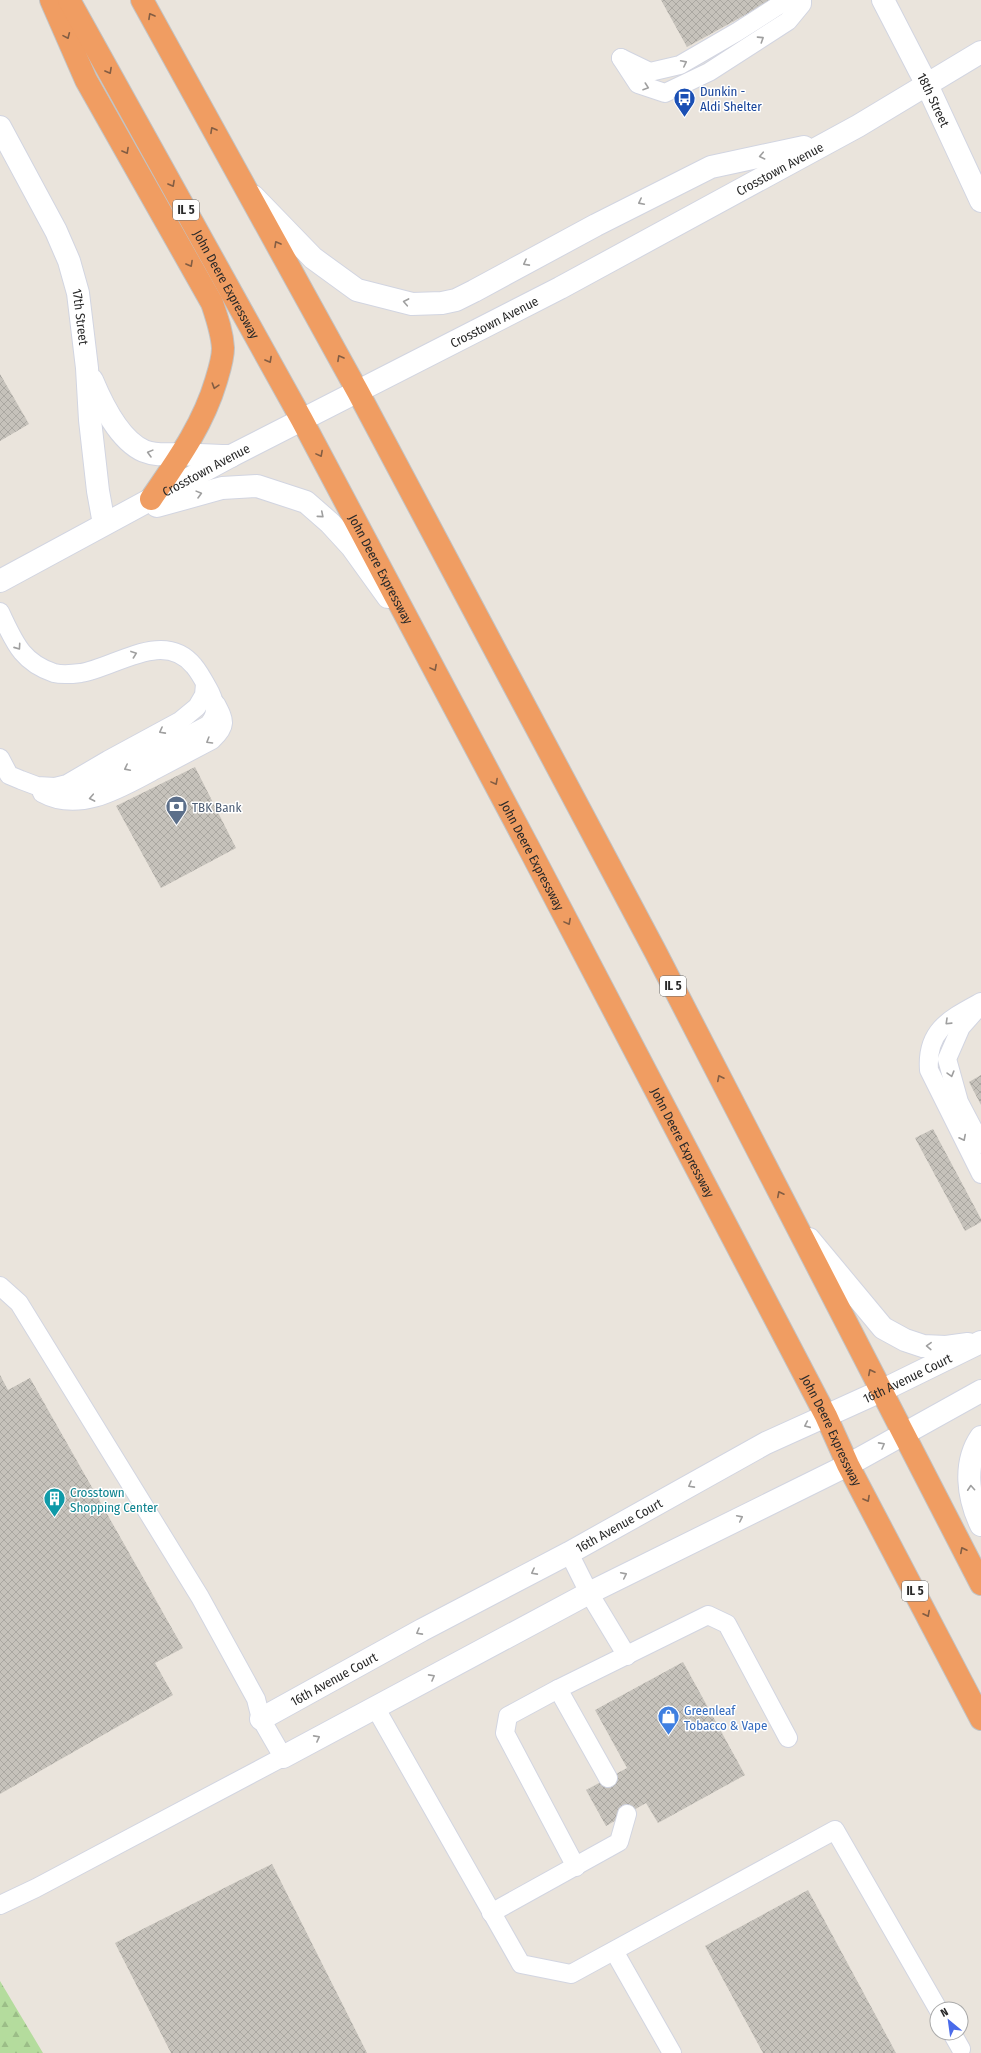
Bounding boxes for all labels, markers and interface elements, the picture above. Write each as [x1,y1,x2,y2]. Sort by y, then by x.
one-way arrow [148,13,156,20]
one-way arrow [62,32,70,39]
one-way arrow [757,36,764,44]
one-way arrow [680,60,687,67]
one-way arrow [104,67,112,74]
street label: 18th Street [914,71,953,130]
one-way arrow [643,82,650,90]
place label: Dunkin - Aldi Shelter [700,84,762,114]
bus stop icon: Dunkin - Aldi Shelter [672,85,698,118]
one-way arrow [211,127,218,134]
street label: Crosstown Avenue [734,139,826,199]
one-way arrow [122,147,129,154]
one-way arrow [758,151,765,160]
one-way arrow [167,180,175,188]
one-way arrow [638,197,645,205]
road number: IL 5 [173,200,199,220]
street label: John Deere Expressway [190,227,262,342]
one-way arrow [274,241,282,248]
one-way arrow [523,258,531,266]
one-way arrow [185,260,193,267]
street label: 17th Street [69,287,91,347]
street label: Crosstown Avenue [448,293,541,351]
one-way arrow [403,299,409,307]
one-way arrow [337,354,344,362]
one-way arrow [264,355,271,363]
one-way arrow [211,382,220,389]
street label: Crosstown Avenue [160,441,252,500]
one-way arrow [147,449,153,457]
one-way arrow [315,450,323,457]
one-way arrow [195,490,202,499]
one-way arrow [316,511,323,518]
street label: John Deere Expressway [345,512,416,627]
one-way arrow [13,642,20,649]
one-way arrow [131,651,138,659]
one-way arrow [429,663,437,671]
one-way arrow [159,726,166,734]
one-way arrow [206,737,213,744]
one-way arrow [124,763,131,770]
one-way arrow [490,778,497,786]
one-way arrow [89,794,95,802]
bank icon: TBK Bank [164,794,190,827]
street label: John Deere Expressway [497,798,567,913]
place label: TBK Bank [192,800,242,815]
one-way arrow [563,918,571,926]
road number: IL 5 [660,976,686,996]
one-way arrow [945,1017,953,1025]
one-way arrow [947,1071,955,1077]
one-way arrow [718,1075,725,1083]
street label: John Deere Expressway [648,1085,717,1200]
one-way arrow [958,1134,966,1141]
one-way arrow [777,1191,785,1198]
one-way arrow [926,1342,932,1350]
street label: 16th Avenue Court [861,1350,955,1406]
one-way arrow [869,1369,876,1376]
street label: John Deere Expressway [798,1372,865,1489]
one-way arrow [803,1420,811,1428]
one-way arrow [878,1443,885,1450]
one-way arrow [688,1480,696,1487]
place label: Crosstown Shopping Center [70,1485,158,1515]
one-way arrow [966,1485,975,1491]
building icon: Crosstown Shopping Center [42,1486,68,1519]
street label: 16th Avenue Court [573,1495,666,1556]
one-way arrow [862,1495,870,1502]
one-way arrow [736,1515,744,1523]
one-way arrow [960,1546,968,1554]
one-way arrow [531,1567,538,1574]
one-way arrow [620,1572,627,1580]
road number: IL 5 [902,1581,928,1601]
one-way arrow [922,1610,930,1617]
one-way arrow [416,1627,423,1635]
street label: 16th Avenue Court [288,1649,380,1709]
one-way arrow [427,1674,435,1681]
place label: Greenleaf Tobacco & Vape [684,1703,767,1733]
shop icon: Greenleaf Tobacco & Vape [655,1704,681,1737]
one-way arrow [313,1736,320,1743]
north arrow [929,2001,969,2041]
text: N [938,2005,950,2020]

